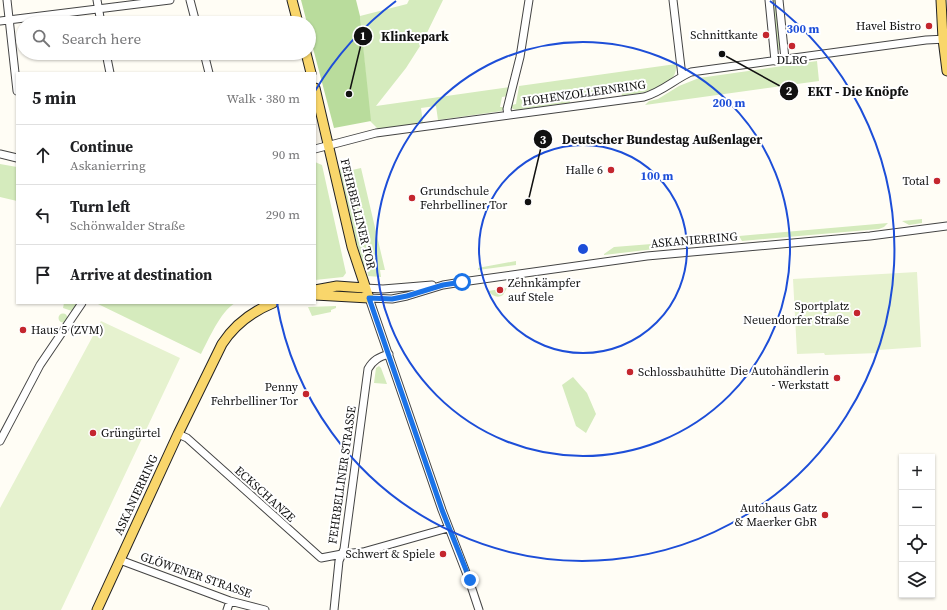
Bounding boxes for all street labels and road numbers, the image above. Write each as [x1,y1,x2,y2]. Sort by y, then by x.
street label: HOHENZOLLERNRING [521,76,647,110]
street label: FEHRBELLINER TOR [336,157,380,271]
street label: ASKANIERRING [650,228,738,252]
street label: FEHRBELLINER STRASSE [324,405,360,545]
street label: ASKANIERRING [110,452,162,538]
street label: ECKSCHANZE [231,462,299,526]
street label: GLÖWENER STRASSE [138,548,254,602]

